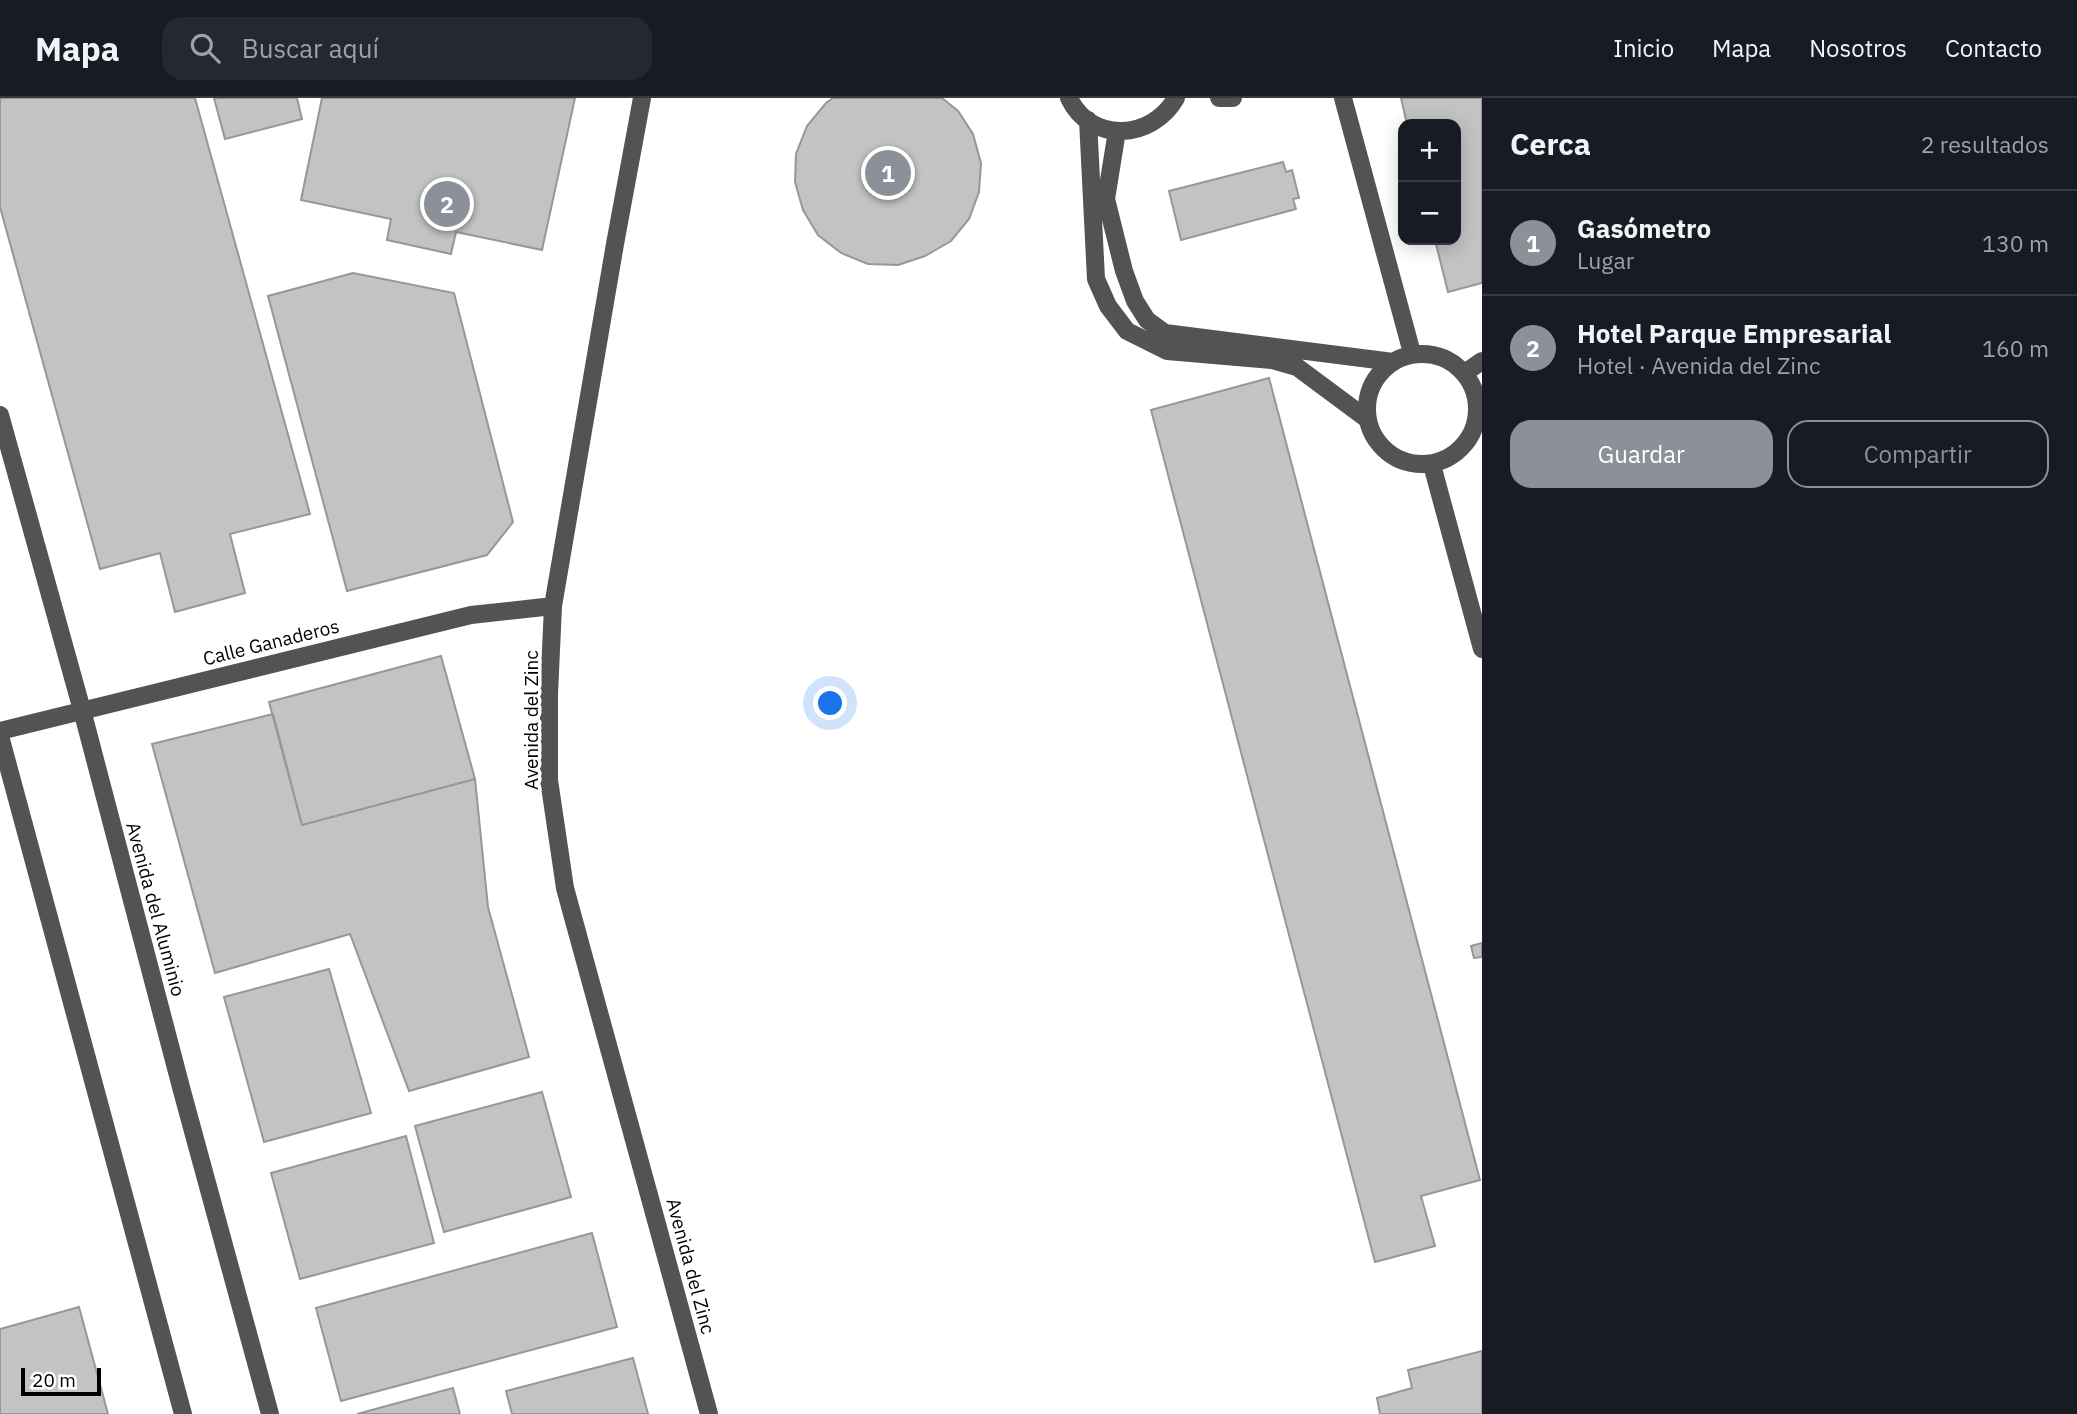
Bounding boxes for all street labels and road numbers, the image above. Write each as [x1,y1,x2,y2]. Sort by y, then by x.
street label: Calle Ganaderos [200,613,342,671]
street label: Avenida del Zinc [519,650,543,790]
street label: Avenida del Aluminio [121,819,191,999]
street label: Avenida del Zinc [661,1195,721,1337]

